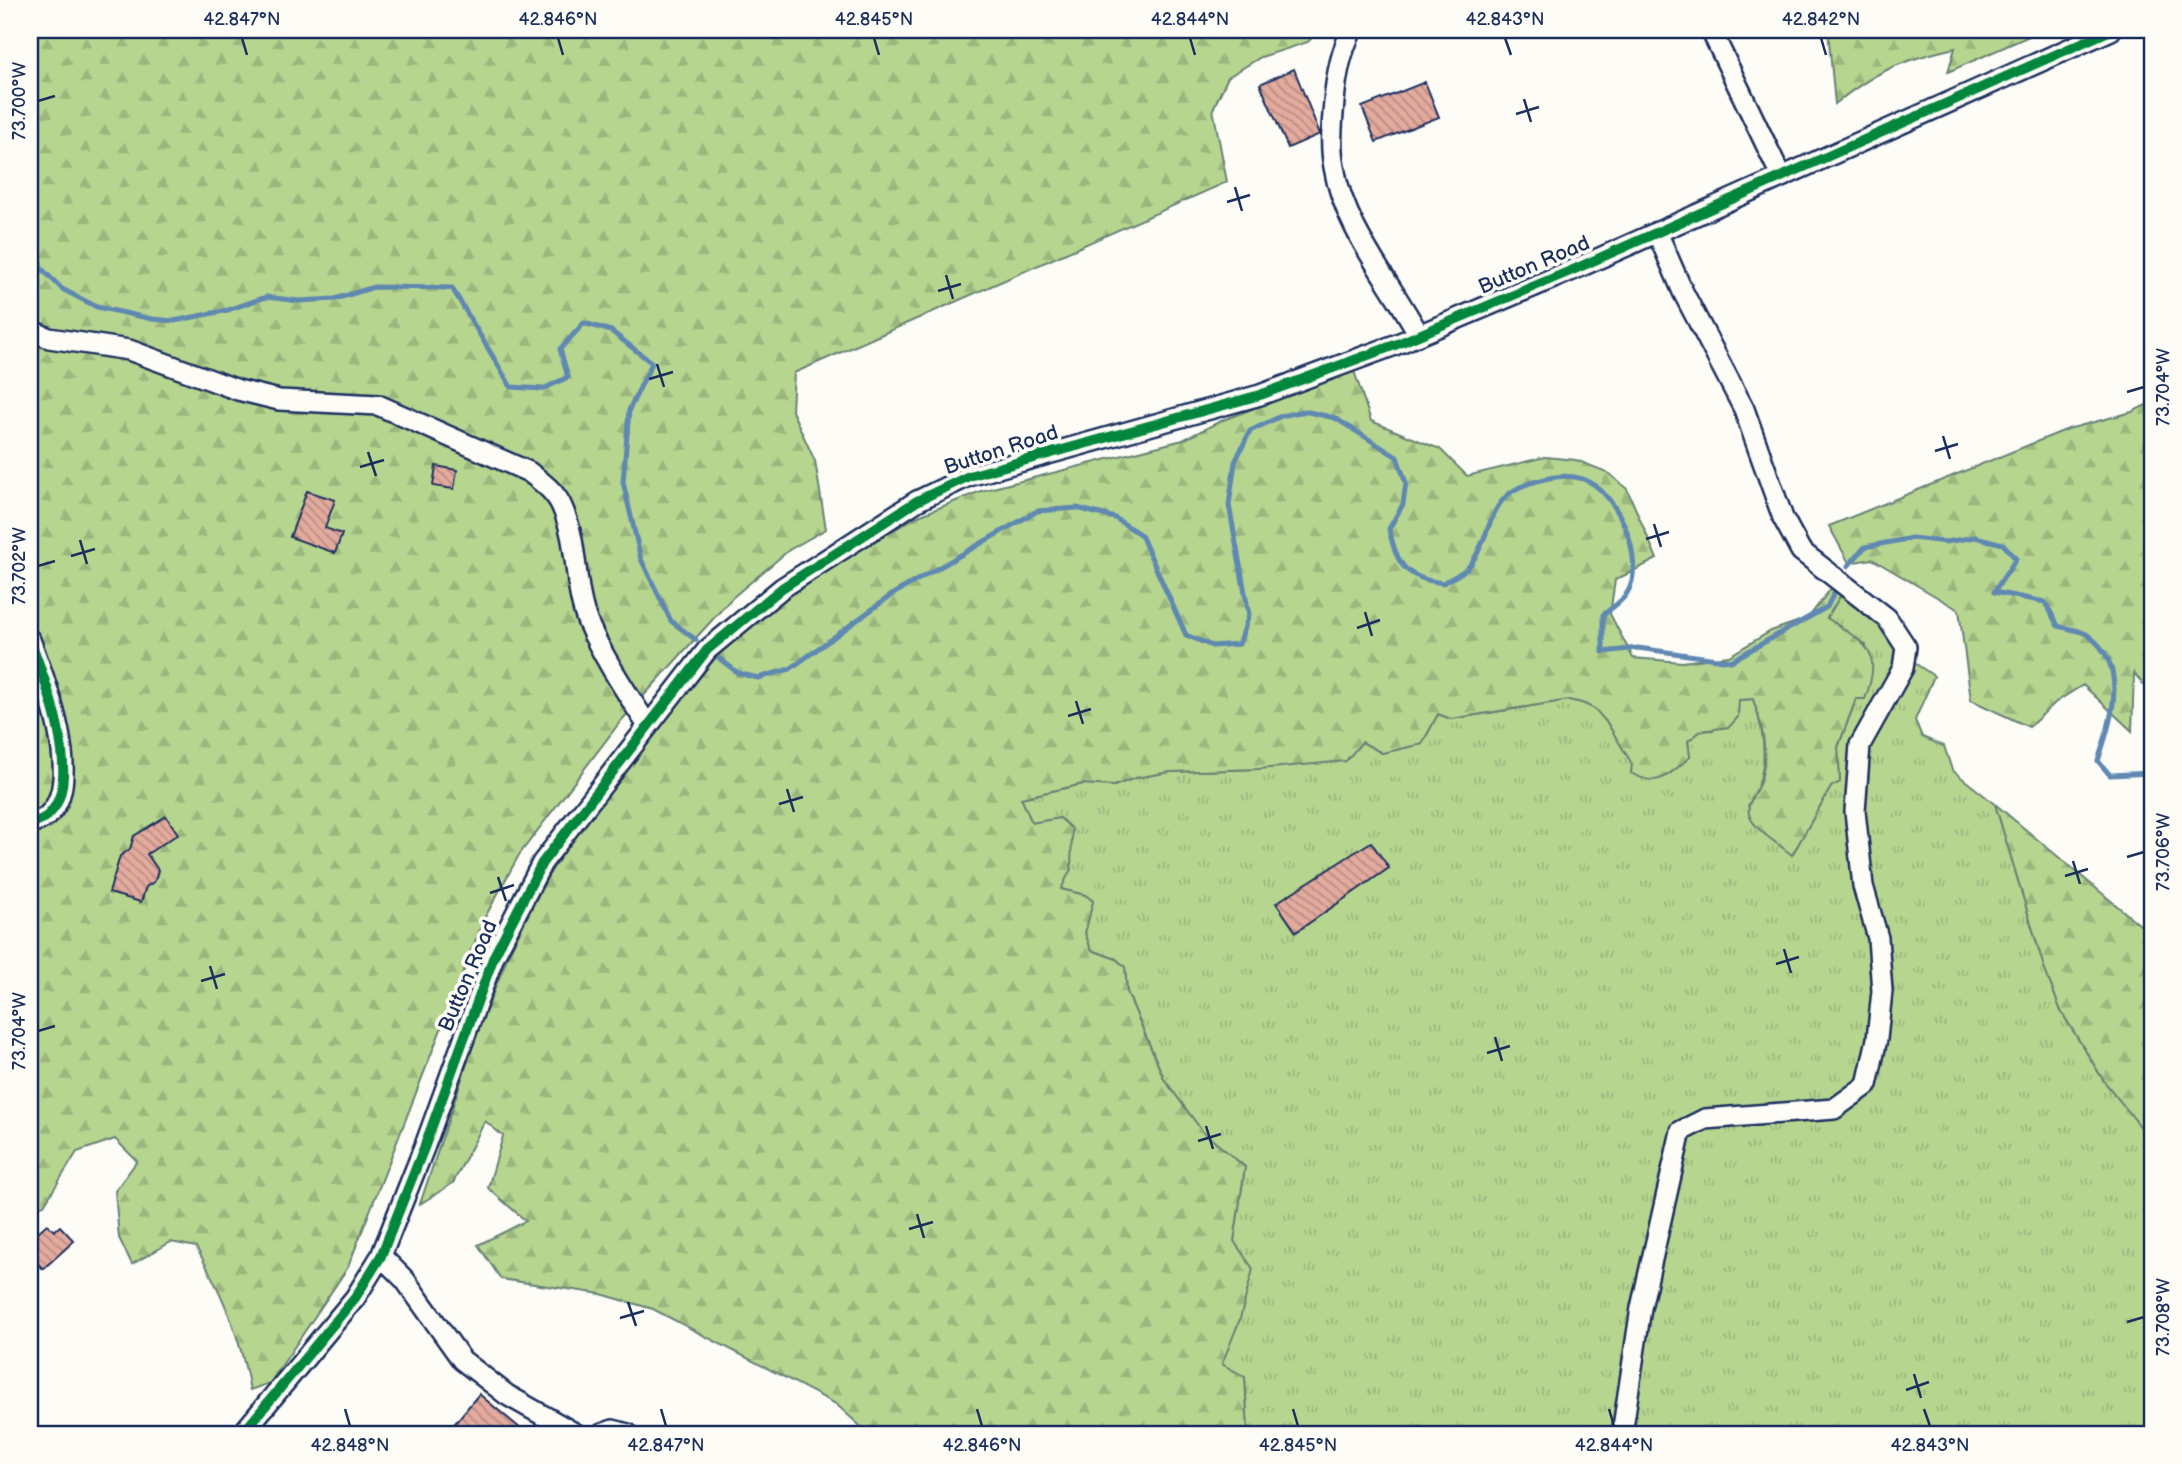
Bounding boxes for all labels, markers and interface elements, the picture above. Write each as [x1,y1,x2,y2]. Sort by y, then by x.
text: 42.847°N [203,9,281,30]
text: 42.846°N [518,9,598,30]
text: 42.845°N [835,9,913,30]
text: 42.844°N [1151,9,1229,30]
text: 42.843°N [1465,9,1545,30]
text: 42.842°N [1782,9,1860,30]
text: 73.700°W [9,61,30,140]
street label: Button Road [1475,230,1593,300]
text: 73.704°W [2153,348,2174,426]
street label: Button Road [941,420,1061,480]
text: 73.702°W [9,527,30,605]
text: 73.706°W [2153,812,2174,891]
street label: Button Road [433,917,503,1035]
text: 73.704°W [9,992,30,1070]
text: 73.708°W [2153,1277,2174,1356]
text: 42.848°N [311,1435,389,1456]
text: 42.847°N [627,1435,705,1456]
text: 42.846°N [942,1435,1022,1456]
text: 42.845°N [1259,1435,1337,1456]
text: 42.844°N [1575,1435,1653,1456]
text: 42.843°N [1890,1435,1970,1456]

